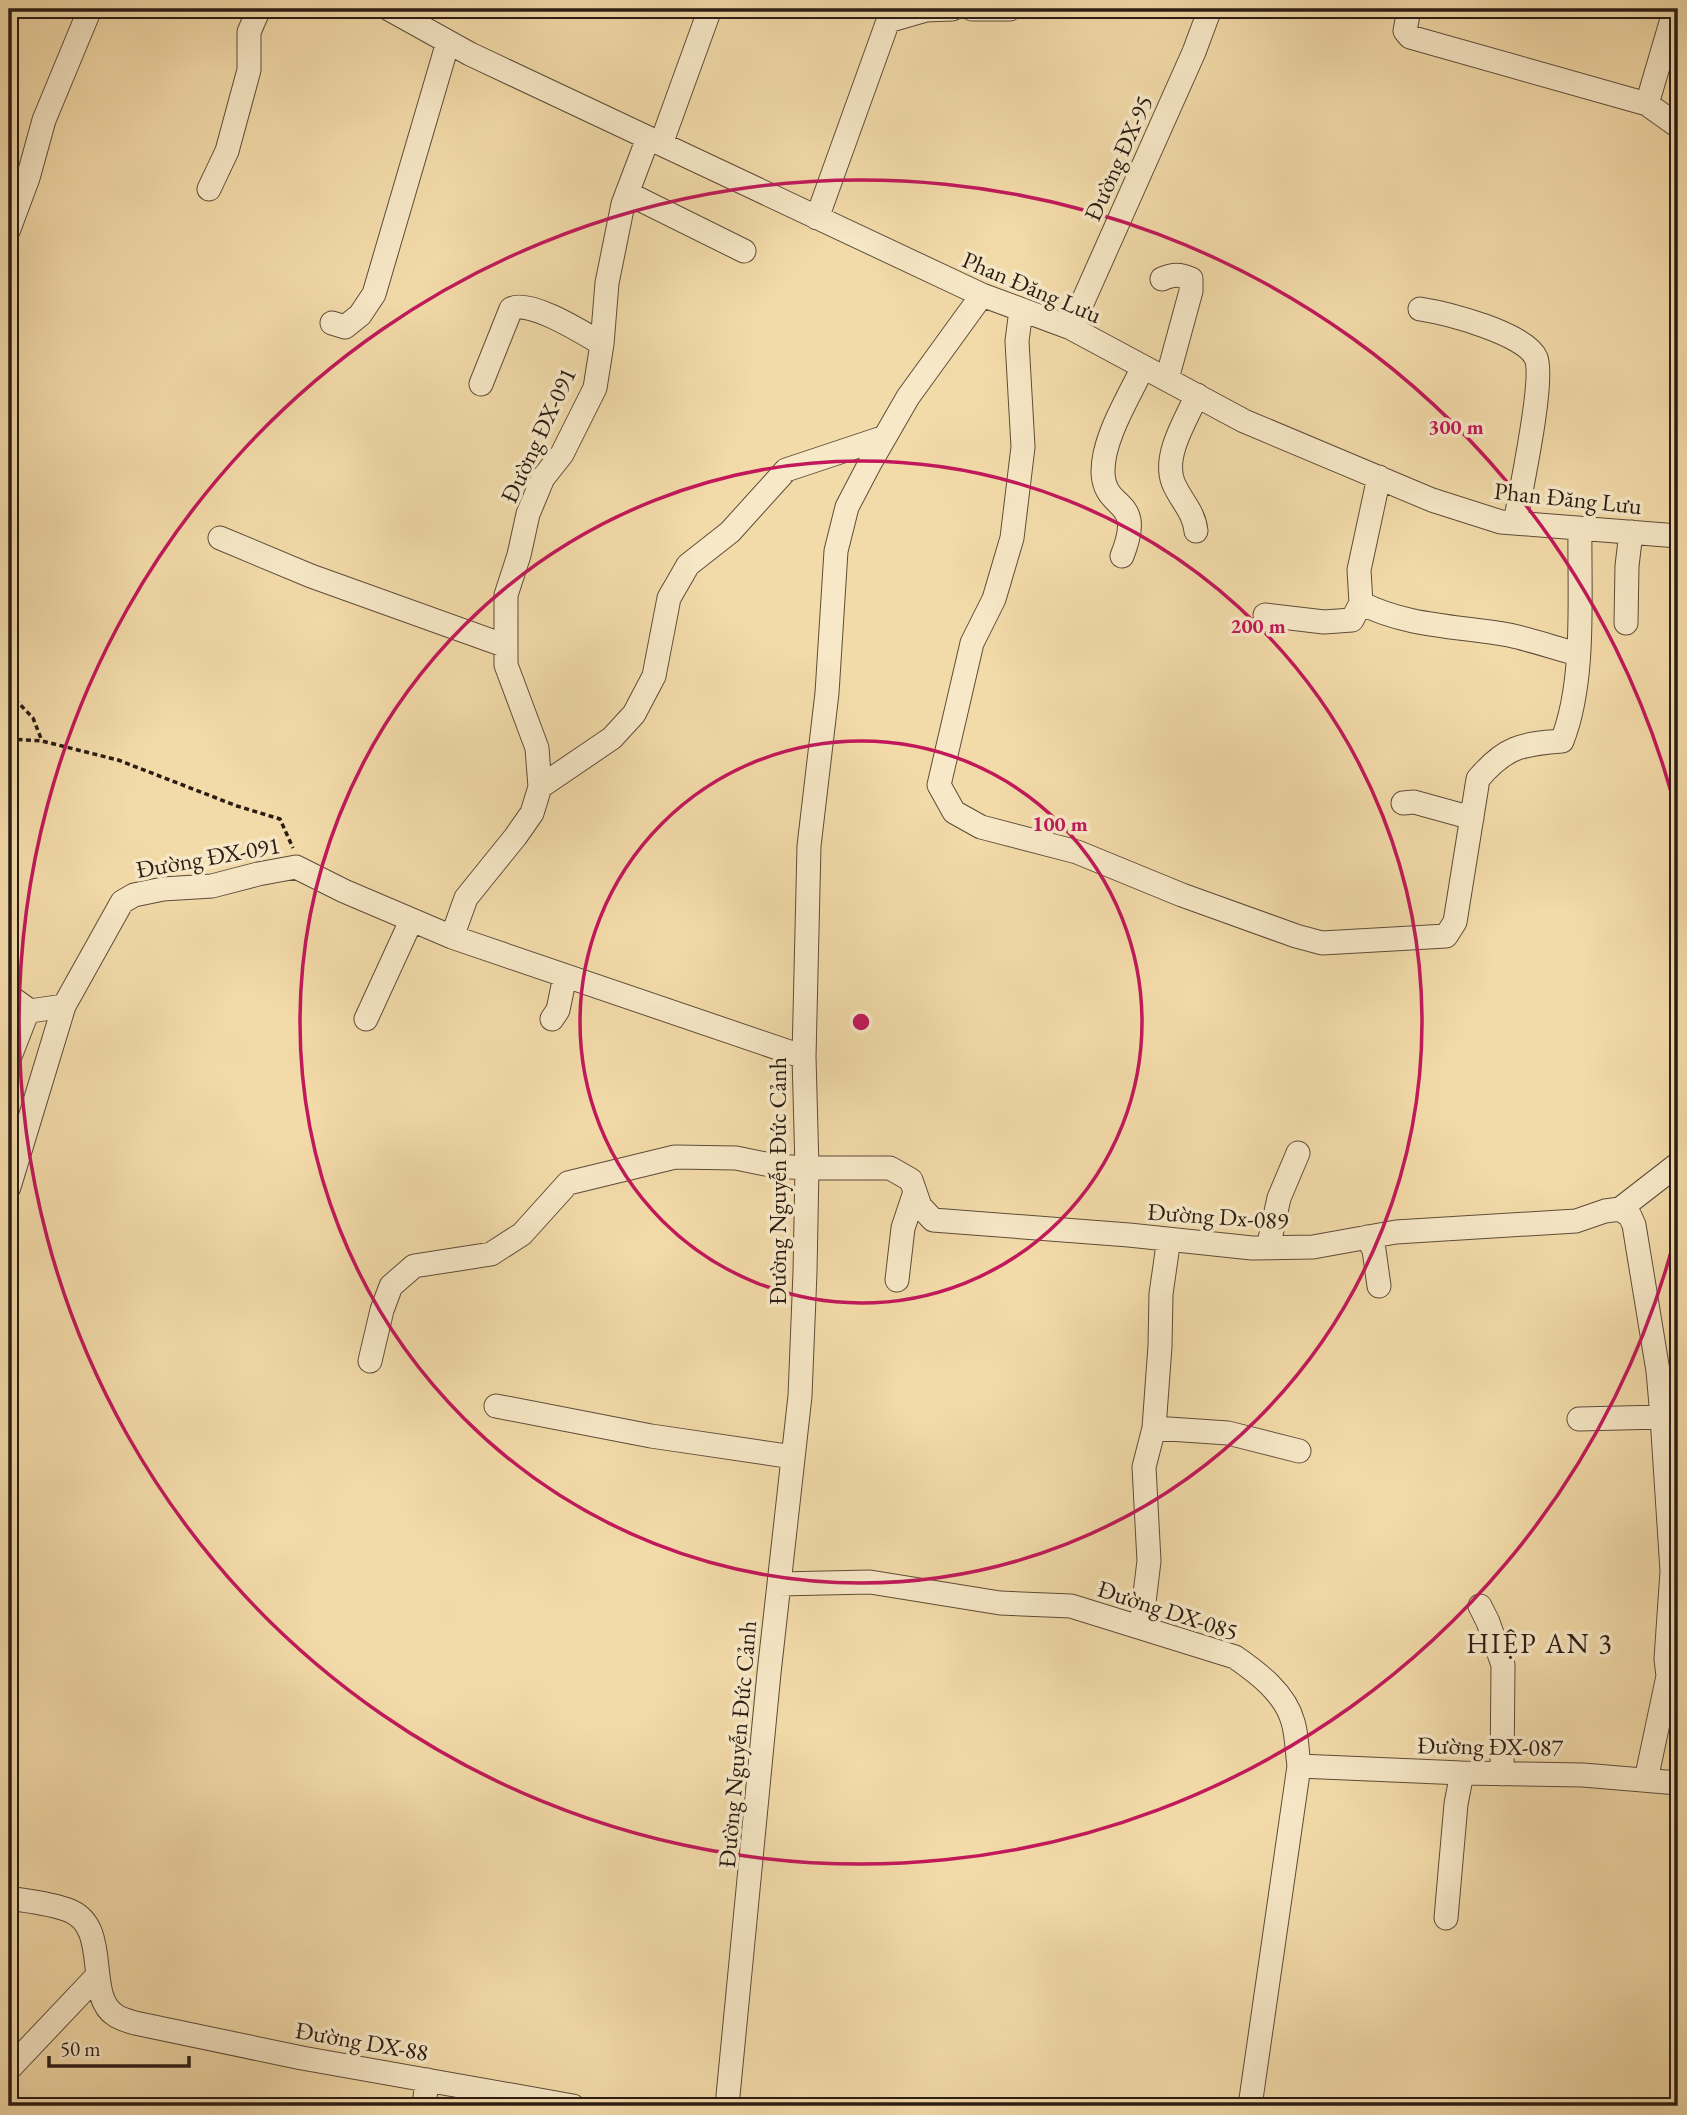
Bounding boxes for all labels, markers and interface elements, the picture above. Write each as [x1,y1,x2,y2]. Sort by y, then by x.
street label: Đường ĐX-95 [1077,90,1159,226]
street label: Phan Đăng Lưu [958,244,1107,330]
street label: Đường ĐX-091 [493,362,583,508]
text: 300 m [1428,413,1484,440]
street label: Phan Đăng Lưu [1493,475,1644,521]
text: 200 m [1230,612,1286,639]
text: 100 m [1032,810,1088,837]
street label: Đường ĐX-091 [133,829,283,885]
centre of rings [849,1010,873,1034]
street label: Đường Nguyễn Đức Cảnh [762,1057,793,1305]
street label: Đường Dx-089 [1147,1196,1290,1236]
street label: Đường DX-085 [1094,1573,1242,1647]
street label: Đường Nguyễn Đức Cảnh [711,1619,763,1869]
district label: HIỆP AN 3 [1466,1625,1614,1661]
street label: Đường ĐX-087 [1417,1729,1564,1763]
street label: Đường DX-88 [293,2014,431,2068]
scale bar [49,2024,189,2068]
text: 50 m [60,2035,101,2062]

